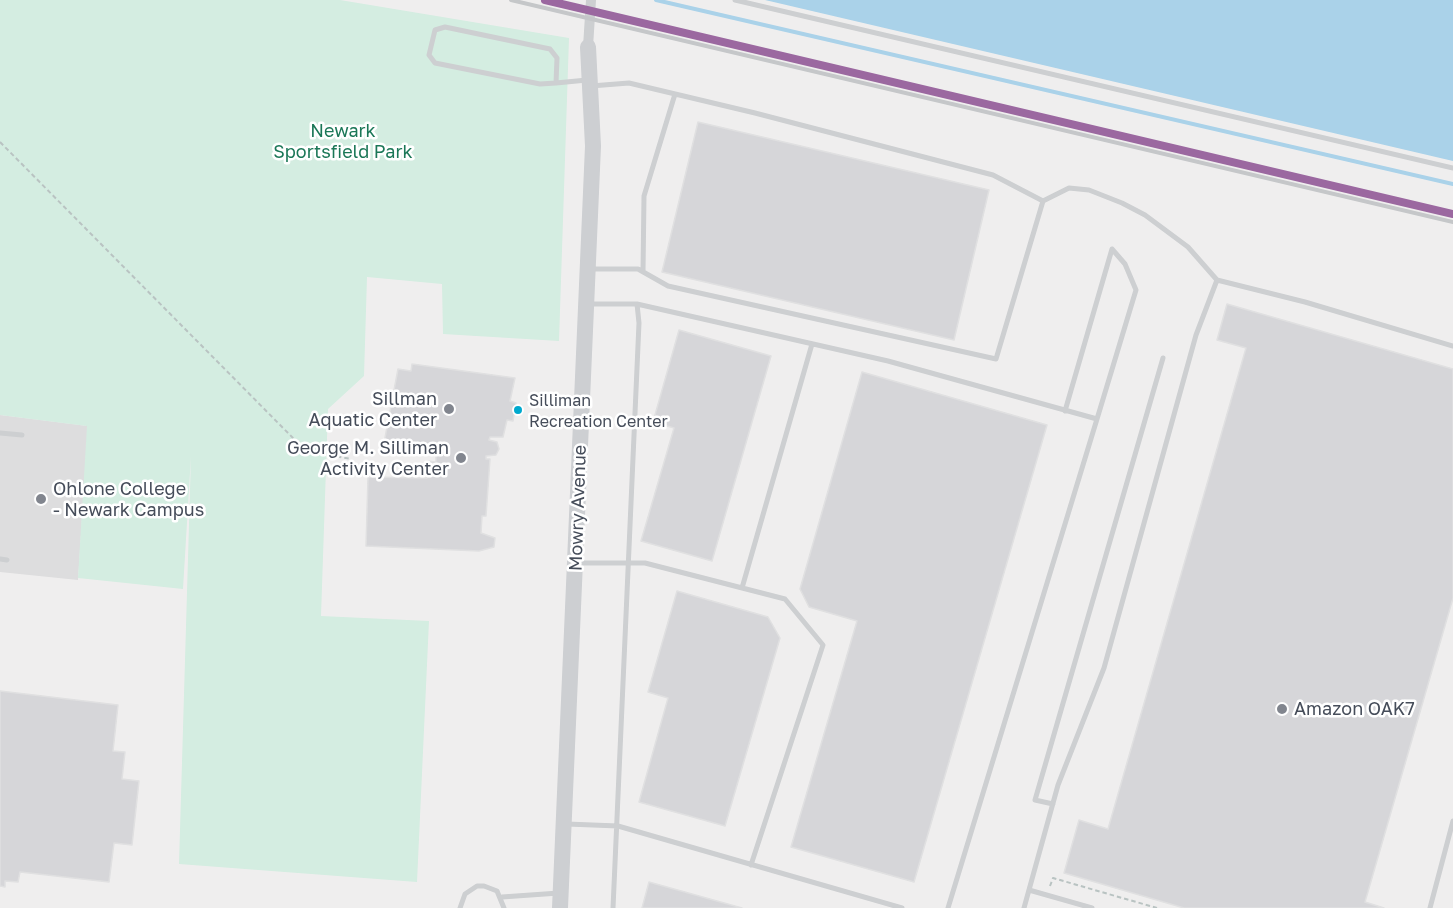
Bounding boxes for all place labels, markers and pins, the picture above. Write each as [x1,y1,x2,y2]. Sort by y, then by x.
place label: Sillman Aquatic Center [309,388,437,430]
place label: Silliman Recreation Center [529,391,668,429]
marker: Sillman Aquatic Center [442,402,456,416]
marker: Silliman Recreation Center [512,404,524,416]
place label: George M. Silliman Activity Center [287,437,449,480]
marker: George M. Silliman Activity Center [454,451,468,465]
place label: Ohlone College - Newark Campus [53,478,204,520]
marker: Ohlone College - Newark Campus [34,492,48,506]
place label: Amazon OAK7 [1294,698,1415,720]
marker: Amazon OAK7 [1275,702,1289,716]

